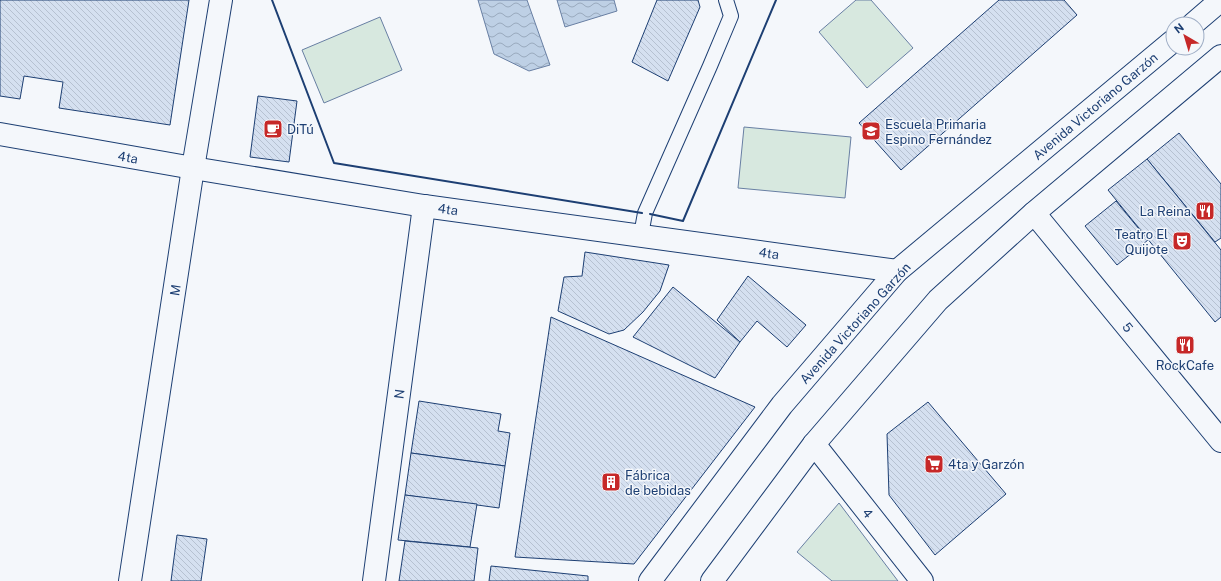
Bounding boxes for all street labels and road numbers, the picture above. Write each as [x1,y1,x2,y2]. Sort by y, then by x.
street label: Avenida Victoriano Garzón [1030,50,1161,163]
street label: 4ta [117,148,139,167]
street label: 4ta [437,201,459,218]
street label: 4ta [758,245,780,262]
street label: Avenida Victoriano Garzón [797,260,914,387]
street label: M [167,283,184,297]
street label: 5 [1119,319,1136,335]
street label: N [391,388,408,400]
street label: 4 [859,505,876,521]

